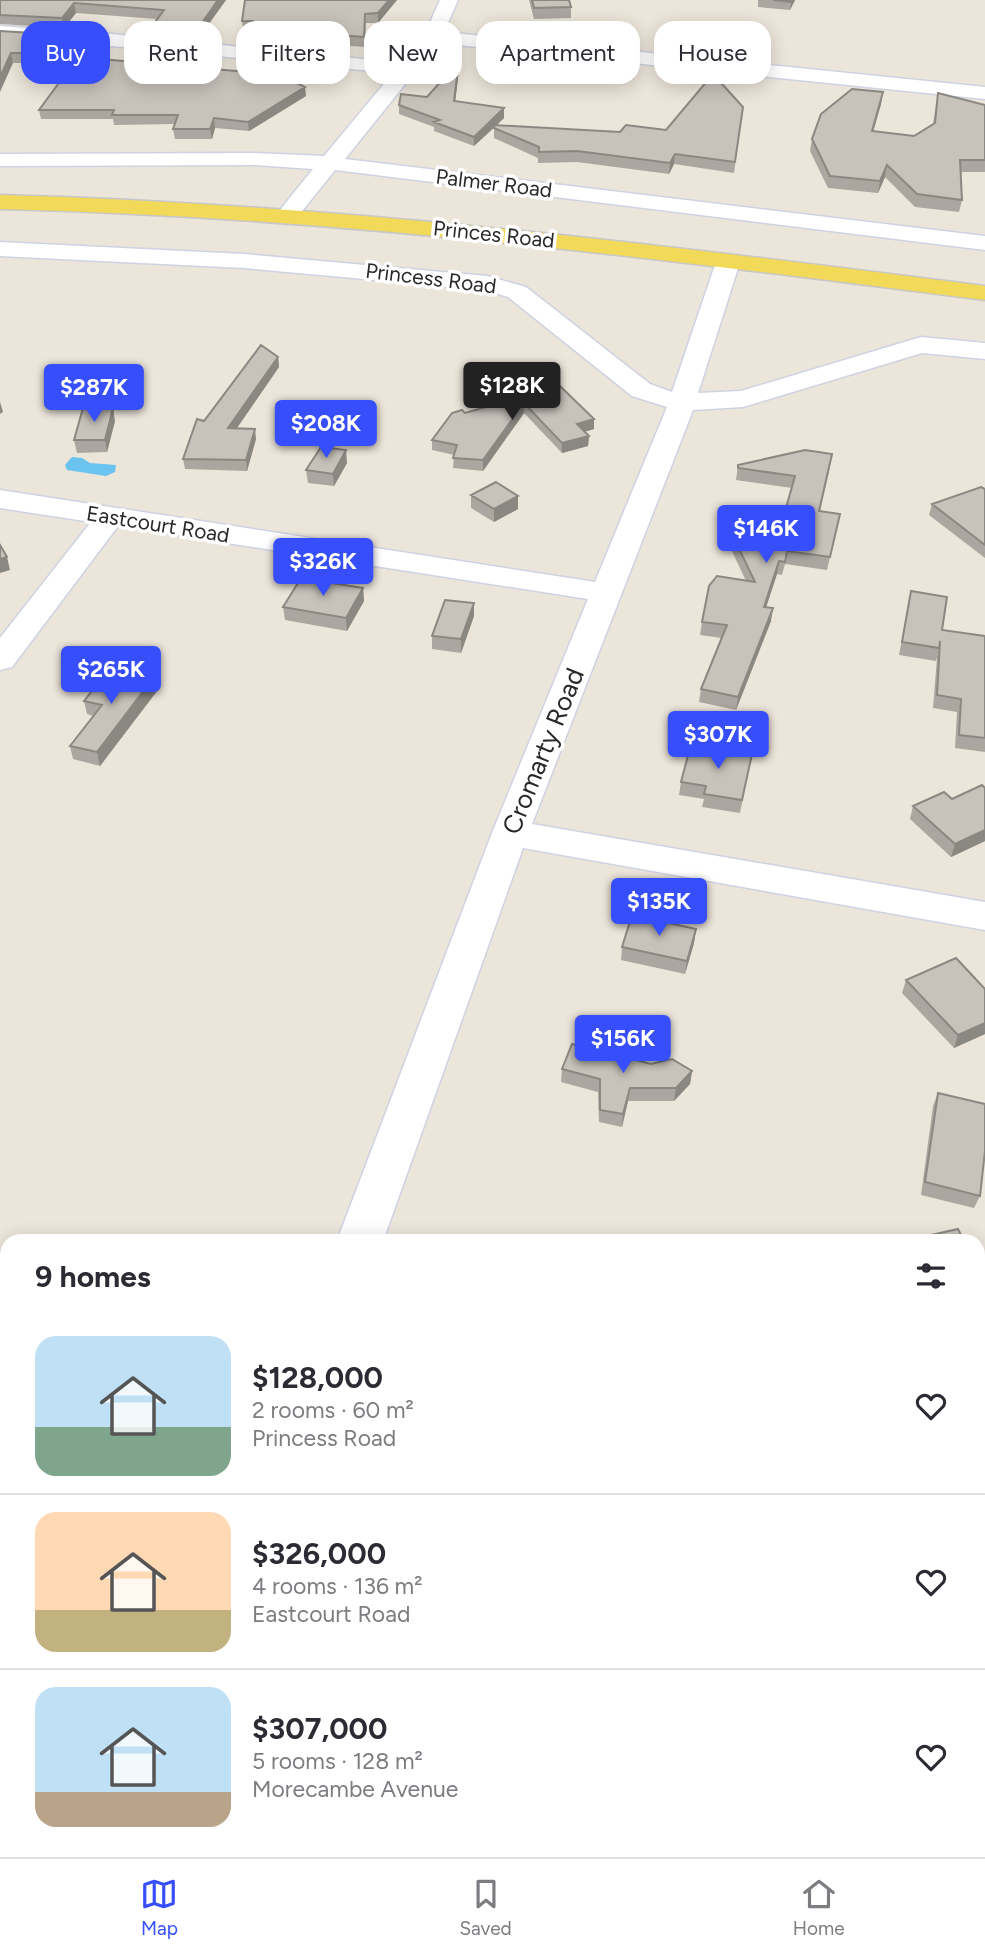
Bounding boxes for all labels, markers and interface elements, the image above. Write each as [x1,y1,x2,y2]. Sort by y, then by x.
chip: Buy [21,21,110,84]
chip: Rent [124,21,222,84]
chip: Filters [236,21,350,84]
chip: New [364,21,462,84]
chip: Apartment [476,21,640,84]
chip: House [654,21,771,84]
street label: Palmer Road [434,163,554,203]
street label: Princes Road [432,215,556,253]
street label: Princess Road [364,258,498,298]
pin: $128K [463,362,561,422]
pin: $287K [45,364,143,424]
text: $128K [479,371,545,399]
text: $287K [60,373,128,401]
pin: $208K [277,400,375,460]
text: $208K [291,409,361,437]
street label: Eastcourt Road [85,500,231,548]
pin: $146K [717,505,815,565]
text: $146K [733,514,799,542]
pin: $326K [274,538,372,598]
text: $326K [289,547,357,575]
pin: $265K [62,646,160,706]
text: $265K [77,655,145,683]
street label: Cromarty Road [495,663,591,839]
pin: $307K [669,712,767,771]
text: $307K [684,720,752,748]
pin: $135K [610,878,708,938]
text: $135K [627,887,691,915]
pin: $156K [574,1016,672,1075]
text: $156K [591,1024,655,1052]
icon: filters [912,1257,950,1295]
text: 9 homes [35,1258,151,1295]
text: $128,000 [252,1359,383,1396]
icon: home [91,1364,175,1448]
icon: heart [912,1387,950,1425]
text: 2 rooms · 60 m² [252,1396,414,1424]
text: Princess Road [252,1424,396,1452]
text: $326,000 [252,1535,386,1572]
icon: home [91,1540,175,1624]
icon: heart [912,1563,950,1601]
text: 4 rooms · 136 m² [252,1572,423,1600]
text: Eastcourt Road [252,1600,410,1628]
text: $307,000 [252,1710,387,1747]
icon: home [91,1715,175,1799]
icon: heart [912,1738,950,1776]
text: 5 rooms · 128 m² [252,1747,423,1775]
text: Morecambe Avenue [252,1775,458,1803]
tab: Map [140,1875,178,1940]
tab: Saved [459,1875,512,1940]
tab: Home [793,1875,845,1940]

